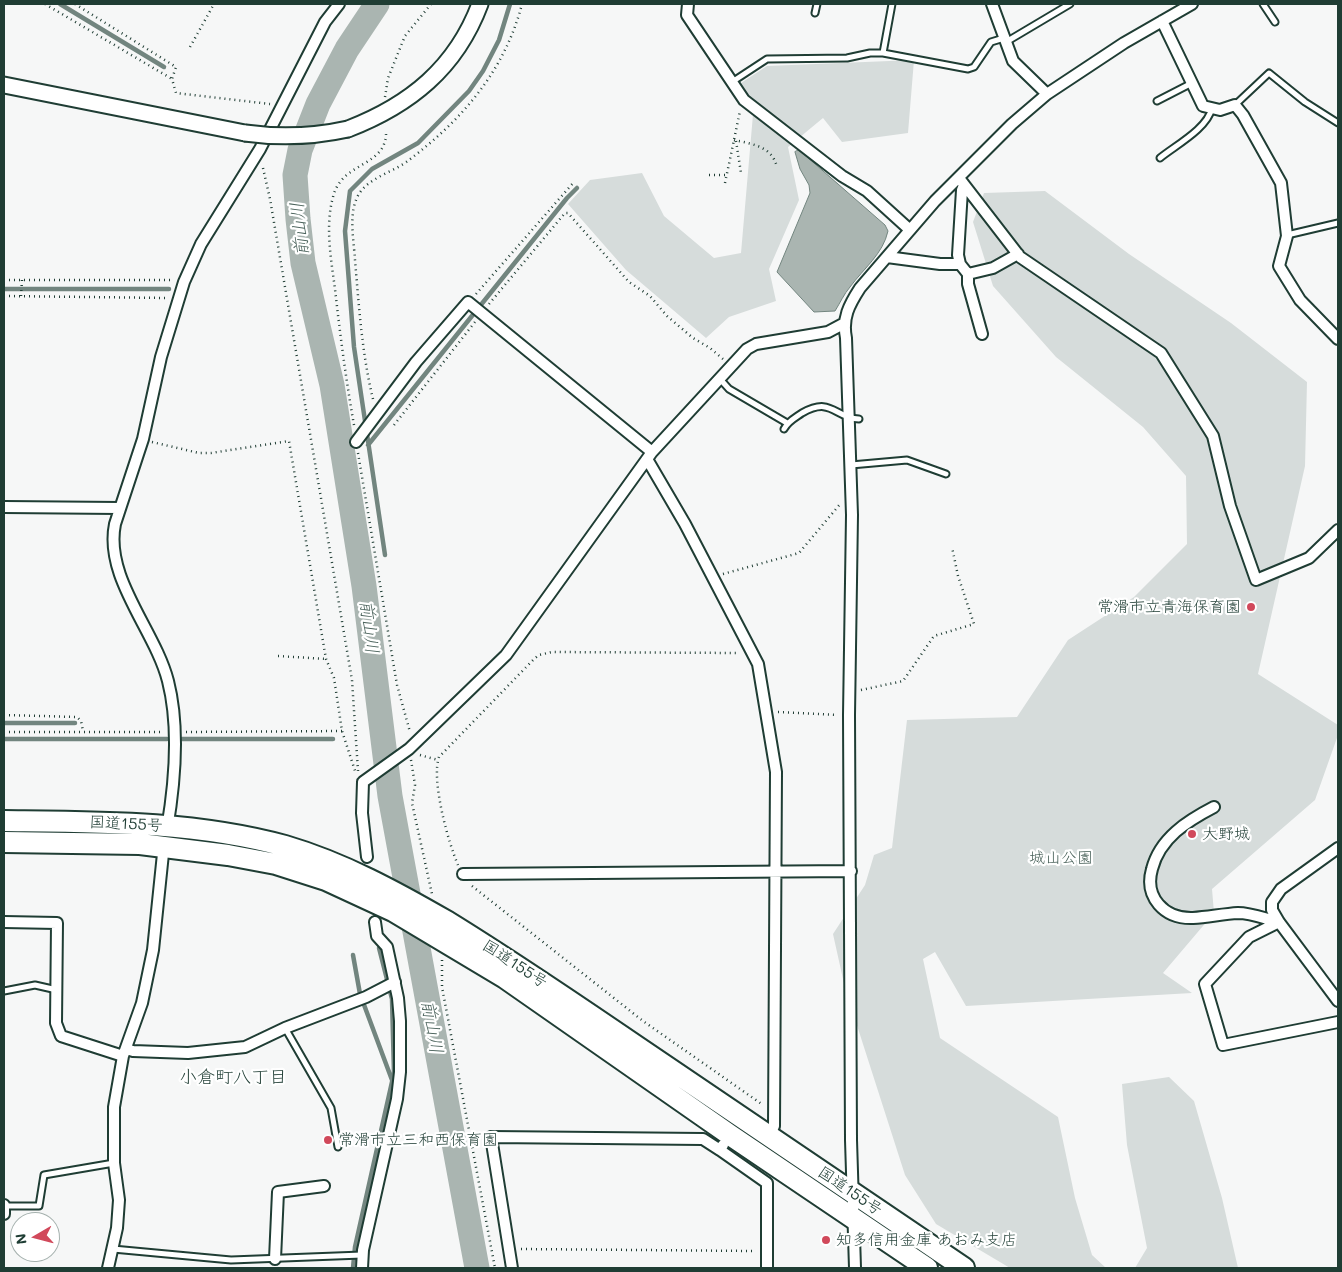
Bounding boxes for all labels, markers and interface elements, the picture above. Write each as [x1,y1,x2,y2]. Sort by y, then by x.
water label: 前山川 [286,201,314,257]
place label: 常滑市立青海保育園 [1097,597,1241,617]
water label: 前山川 [355,599,383,655]
marker: 常滑市立青海保育園 [1245,601,1257,613]
street label: 国道155号 [89,812,163,836]
place label: 大野城 [1202,824,1250,844]
marker: 大野城 [1186,828,1198,840]
park label: 城山公園 [1029,848,1093,868]
street label: 国道155号 [479,936,551,992]
water label: 前山川 [417,999,447,1055]
district label: 小倉町八丁目 [179,1066,287,1088]
place label: 常滑市立三和西保育園 [338,1130,498,1150]
marker: 常滑市立三和西保育園 [322,1134,334,1146]
street label: 国道155号 [814,1162,886,1220]
north arrow [10,1212,60,1262]
place label: 知多信用金庫 あおみ支店 [836,1230,1017,1250]
text: N [10,1232,31,1246]
marker: 知多信用金庫 あおみ支店 [820,1234,832,1246]

